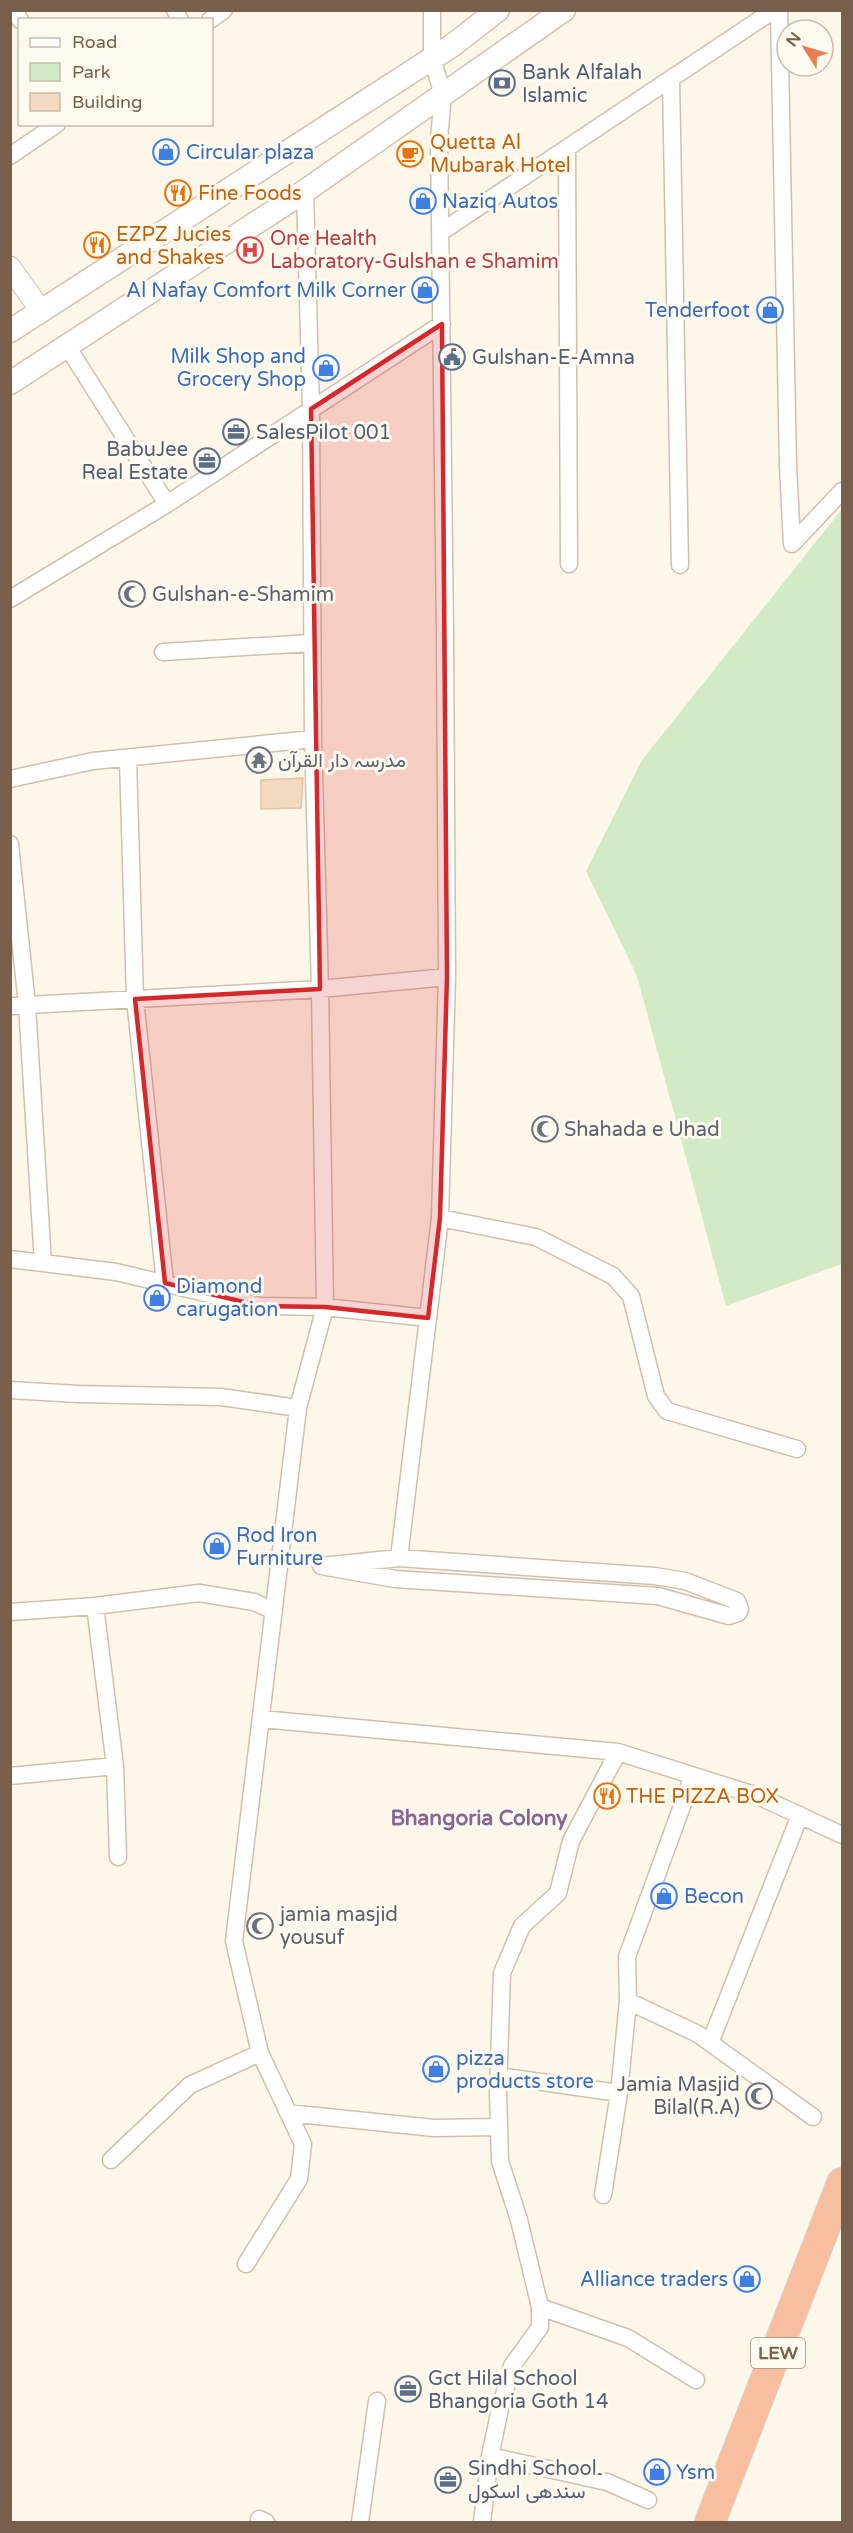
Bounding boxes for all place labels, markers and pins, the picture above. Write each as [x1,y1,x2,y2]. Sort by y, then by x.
place label: Bank Alfalah Islamic [522,61,642,108]
bank icon: Bank Alfalah Islamic [487,68,517,98]
place label: Quetta Al Mubarak Hotel [430,131,571,178]
shop icon: Circular plaza [151,137,181,167]
cafe icon: Quetta Al Mubarak Hotel [395,139,425,169]
place label: Circular plaza [186,141,314,165]
restaurant icon: Fine Foods [163,178,193,208]
place label: Fine Foods [198,182,302,206]
shop icon: Naziq Autos [408,186,438,216]
place label: Naziq Autos [442,190,558,214]
place label: EZPZ Jucies and Shakes [116,223,231,270]
place label: One Health Laboratory-Gulshan e Shamim [270,227,559,274]
restaurant icon: EZPZ Jucies and Shakes [82,230,112,260]
hospital icon: One Health Laboratory-Gulshan e Shamim [235,235,265,265]
shop icon: Al Nafay Comfort Milk Corner [410,275,440,305]
place label: Al Nafay Comfort Milk Corner [126,279,406,303]
shop icon: Tenderfoot [755,295,785,325]
place label: Tenderfoot [645,299,750,323]
public building icon: Gulshan-E-Amna [437,342,467,372]
place label: Milk Shop and Grocery Shop [170,345,306,392]
place label: Gulshan-E-Amna [472,346,635,370]
shop icon: Milk Shop and Grocery Shop [311,353,341,383]
office icon: SalesPilot 001 [221,417,251,447]
place label: SalesPilot 001 [256,421,391,445]
place label: BabuJee Real Estate [81,438,188,485]
office icon: BabuJee Real Estate [192,446,222,476]
mosque icon: Gulshan-e-Shamim [117,579,147,609]
place label: Gulshan-e-Shamim [152,583,334,607]
temple icon: مدرسہ دار القرآن [244,745,274,775]
place label: مدرسہ دار القرآن [278,749,406,773]
mosque icon: Shahada e Uhad [530,1114,560,1144]
place label: Shahada e Uhad [564,1118,720,1142]
place label: Diamond carugation [176,1275,278,1322]
shop icon: Diamond carugation [142,1283,172,1313]
place label: Rod Iron Furniture [236,1524,323,1571]
shop icon: Rod Iron Furniture [202,1531,232,1561]
restaurant icon: THE PIZZA BOX [592,1781,622,1811]
place label: THE PIZZA BOX [626,1785,779,1809]
shop icon: Becon [649,1881,679,1911]
place label: Becon [684,1885,744,1909]
place label: jamia masjid yousuf [279,1903,398,1950]
mosque icon: jamia masjid yousuf [245,1911,275,1941]
place label: pizza products store [456,2047,594,2094]
shop icon: pizza products store [421,2054,451,2084]
place label: Jamia Masjid Bilal(R.A) [617,2073,740,2120]
mosque icon: Jamia Masjid Bilal(R.A) [744,2081,774,2111]
shop icon: Alliance traders [732,2264,762,2294]
place label: Alliance traders [580,2268,728,2292]
place label: Gct Hilal School Bhangoria Goth 14 [428,2367,609,2414]
office icon: Gct Hilal School Bhangoria Goth 14 [393,2374,423,2404]
place label: Sindhi School۔ سندھی اسکول [468,2457,603,2504]
shop icon: Ysm [642,2457,672,2487]
place label: Ysm [676,2461,715,2485]
office icon: Sindhi School۔ سندھی اسکول [433,2465,463,2495]

